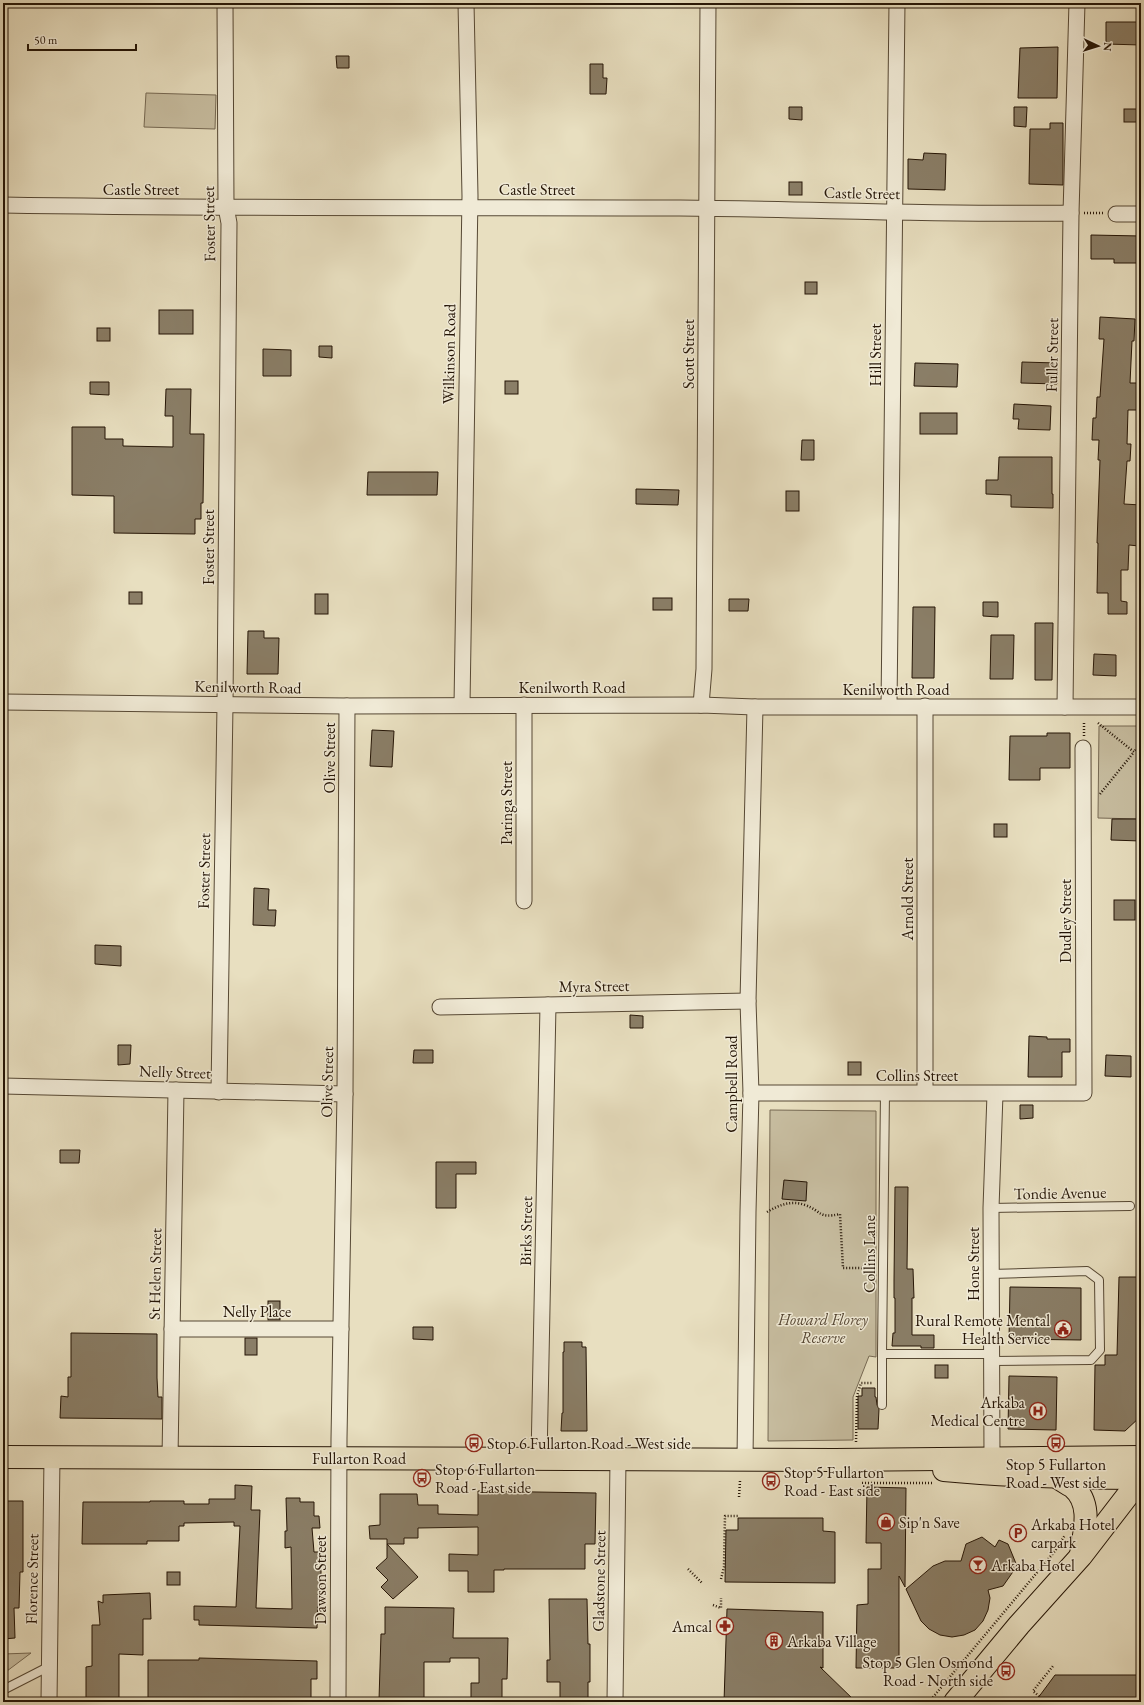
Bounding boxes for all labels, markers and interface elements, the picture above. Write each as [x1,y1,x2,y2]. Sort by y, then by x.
scale bar [28,26,136,52]
north arrow [1078,26,1118,66]
text: 50 m [34,32,58,48]
text: N [1101,42,1115,52]
street label: Castle Street [103,179,179,200]
street label: Castle Street [499,179,575,200]
street label: Castle Street [824,182,900,204]
street label: Foster Street [198,186,220,262]
street label: Wilkinson Road [438,303,460,404]
street label: Fuller Street [1041,318,1063,392]
street label: Scott Street [678,319,699,389]
street label: Hill Street [865,324,886,386]
street label: Foster Street [198,509,219,585]
street label: Kenilworth Road [194,676,303,698]
street label: Kenilworth Road [518,677,626,698]
street label: Kenilworth Road [842,679,950,700]
street label: Olive Street [319,722,340,794]
street label: Paringa Street [496,761,517,845]
street label: Foster Street [193,833,215,909]
street label: Arnold Street [897,858,918,941]
street label: Dudley Street [1055,879,1076,963]
street label: Myra Street [558,975,630,997]
street label: Campbell Road [721,1034,742,1133]
street label: Olive Street [316,1046,338,1118]
street label: Nelly Street [139,1060,211,1084]
street label: Collins Street [876,1065,958,1086]
street label: Tondie Avenue [1013,1182,1107,1204]
street label: Birks Street [515,1196,537,1266]
street label: Collins Lane [859,1215,880,1293]
street label: Hone Street [963,1227,984,1301]
street label: St Helen Street [144,1228,166,1320]
street label: Nelly Place [223,1301,291,1322]
park label: Howard Florey Reserve [777,1309,868,1348]
place label: Rural Remote Mental Health Service [915,1310,1050,1349]
public building icon: Rural Remote Mental Health Service [1053,1319,1073,1339]
place label: Arkaba Medical Centre [930,1392,1026,1431]
hospital icon: Arkaba Medical Centre [1028,1401,1048,1421]
bus stop icon: Stop 6 Fullarton Road - West side [464,1433,484,1453]
place label: Stop 6 Fullarton Road - West side [487,1433,691,1454]
bus stop icon: Stop 5 Fullarton Road - West side [1046,1433,1066,1453]
street label: Fullarton Road [312,1448,407,1469]
place label: Stop 5 Fullarton Road - West side [1006,1454,1107,1493]
place label: Stop 6 Fullarton Road - East side [435,1459,536,1498]
place label: Stop 5 Fullarton Road - East side [784,1462,885,1501]
bus stop icon: Stop 6 Fullarton Road - East side [412,1468,432,1488]
bus stop icon: Stop 5 Fullarton Road - East side [761,1471,781,1491]
shop icon: Sip'n Save [876,1512,896,1532]
place label: Sip'n Save [899,1512,960,1533]
place label: Arkaba Hotel carpark [1030,1514,1115,1553]
parking icon: Arkaba Hotel carpark [1008,1523,1028,1543]
street label: Gladstone Street [588,1530,610,1632]
street label: Florence Street [21,1533,43,1625]
street label: Dawson Street [310,1536,331,1624]
bar icon: Arkaba Hotel [968,1555,988,1575]
place label: Arkaba Hotel [990,1555,1075,1576]
place label: Amcal [671,1616,712,1637]
pharmacy icon: Amcal [715,1616,735,1636]
building icon: Arkaba Village [764,1631,784,1651]
place label: Arkaba Village [786,1631,876,1652]
place label: Stop 5 Glen Osmond Road - North side [863,1652,994,1691]
bus stop icon: Stop 5 Glen Osmond Road - North side [996,1661,1016,1681]

